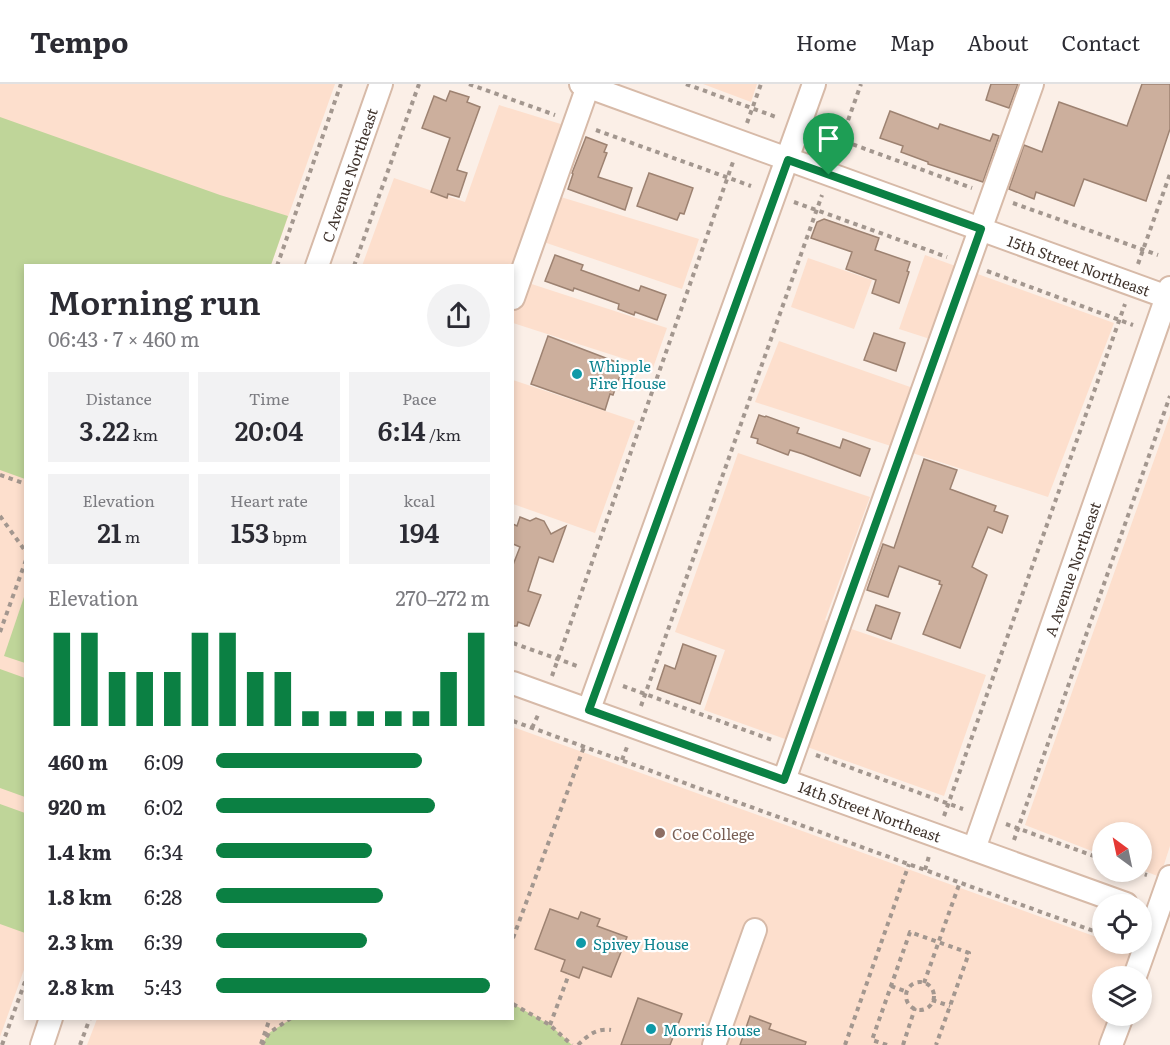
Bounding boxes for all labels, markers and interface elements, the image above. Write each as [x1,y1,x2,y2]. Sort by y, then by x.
text: Tempo [30,20,128,62]
text: Home [796,26,857,57]
text: Map [890,26,934,57]
text: About [967,26,1029,57]
text: Contact [1062,26,1140,57]
street label: C Avenue Northeast [315,105,383,245]
pin [803,113,854,175]
icon: arrive [812,122,845,155]
street label: 15th Street Northeast [1004,228,1154,302]
text: Morning run [48,276,261,325]
button: share [427,284,490,347]
text: 06:43 · 7 × 460 m [48,323,200,353]
place label: Whipple Fire House [589,354,666,394]
marker: Whipple Fire House [570,367,584,381]
text: Distance [86,386,152,410]
text: Time [249,386,289,410]
text: Pace [402,386,437,410]
text: 3.22 [79,410,130,449]
text: 20:04 [235,410,303,449]
text: 6:14 [378,410,426,449]
text: km [130,422,158,446]
text: /km [426,422,461,446]
text: Elevation [82,488,155,512]
text: Heart rate [230,488,308,512]
text: kcal [404,488,435,512]
street label: A Avenue Northeast [1038,498,1106,640]
text: 21 [97,512,121,551]
text: 153 [231,512,269,551]
text: 194 [399,512,439,551]
text: m [121,524,140,548]
text: bpm [269,524,307,548]
text: Elevation [48,582,138,612]
text: 270–272 m [396,582,490,612]
text: 460 m [48,746,108,776]
text: 6:09 [144,746,183,776]
street label: 14th Street Northeast [795,774,945,848]
text: 920 m [48,791,106,821]
text: 6:02 [144,791,183,821]
place label: Coe College [672,822,755,845]
north arrow [1092,822,1152,882]
map controls [1092,822,1152,1026]
marker: Coe College [653,826,667,840]
text: 1.4 km [48,836,112,866]
text: 6:34 [144,836,183,866]
text: 1.8 km [48,881,112,911]
text: 6:28 [144,881,182,911]
button: locate [1092,894,1152,954]
text: 2.3 km [48,926,114,956]
text: 6:39 [144,926,183,956]
place label: Spivey House [593,932,689,955]
marker: Spivey House [574,936,588,950]
button: layers [1092,966,1152,1026]
text: 2.8 km [48,971,114,1001]
text: 5:43 [144,971,182,1001]
place label: Morris House [663,1018,761,1041]
marker: Morris House [644,1022,658,1036]

